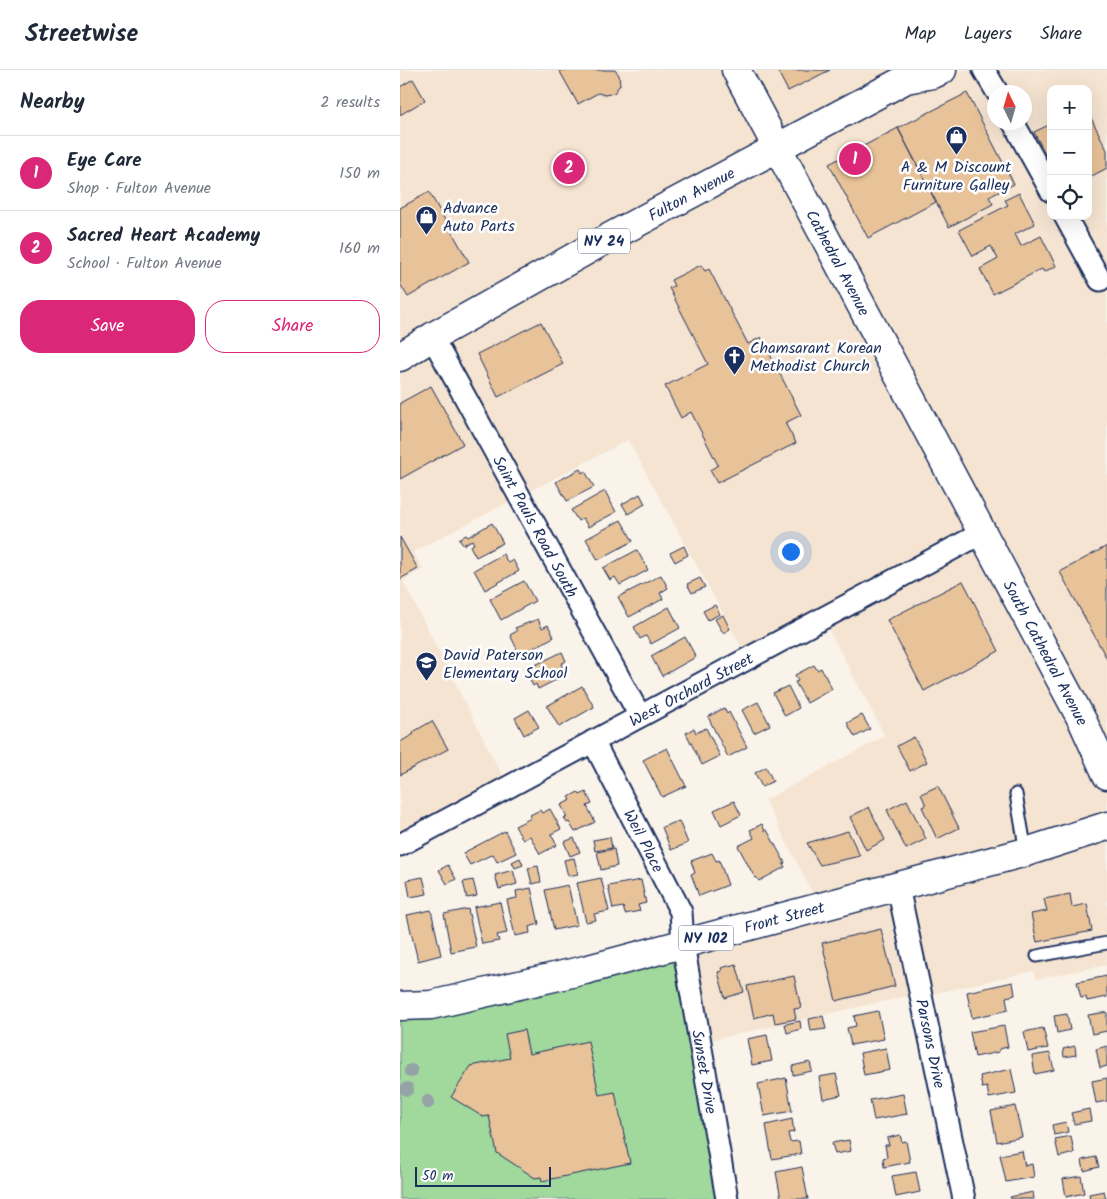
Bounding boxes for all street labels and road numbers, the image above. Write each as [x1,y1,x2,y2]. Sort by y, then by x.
street label: Fulton Avenue [644,161,740,229]
street label: Cathedral Avenue [798,205,876,321]
road number: NY 24 [578,228,630,254]
street label: Saint Pauls Road South [485,451,584,603]
street label: South Cathedral Avenue [996,576,1094,731]
street label: West Orchard Street [625,646,759,734]
street label: Weil Place [616,805,670,877]
street label: Front Street [741,895,828,941]
road number: NY 102 [678,926,734,950]
street label: Parsons Drive [908,997,951,1091]
street label: Sunset Drive [684,1028,723,1116]

